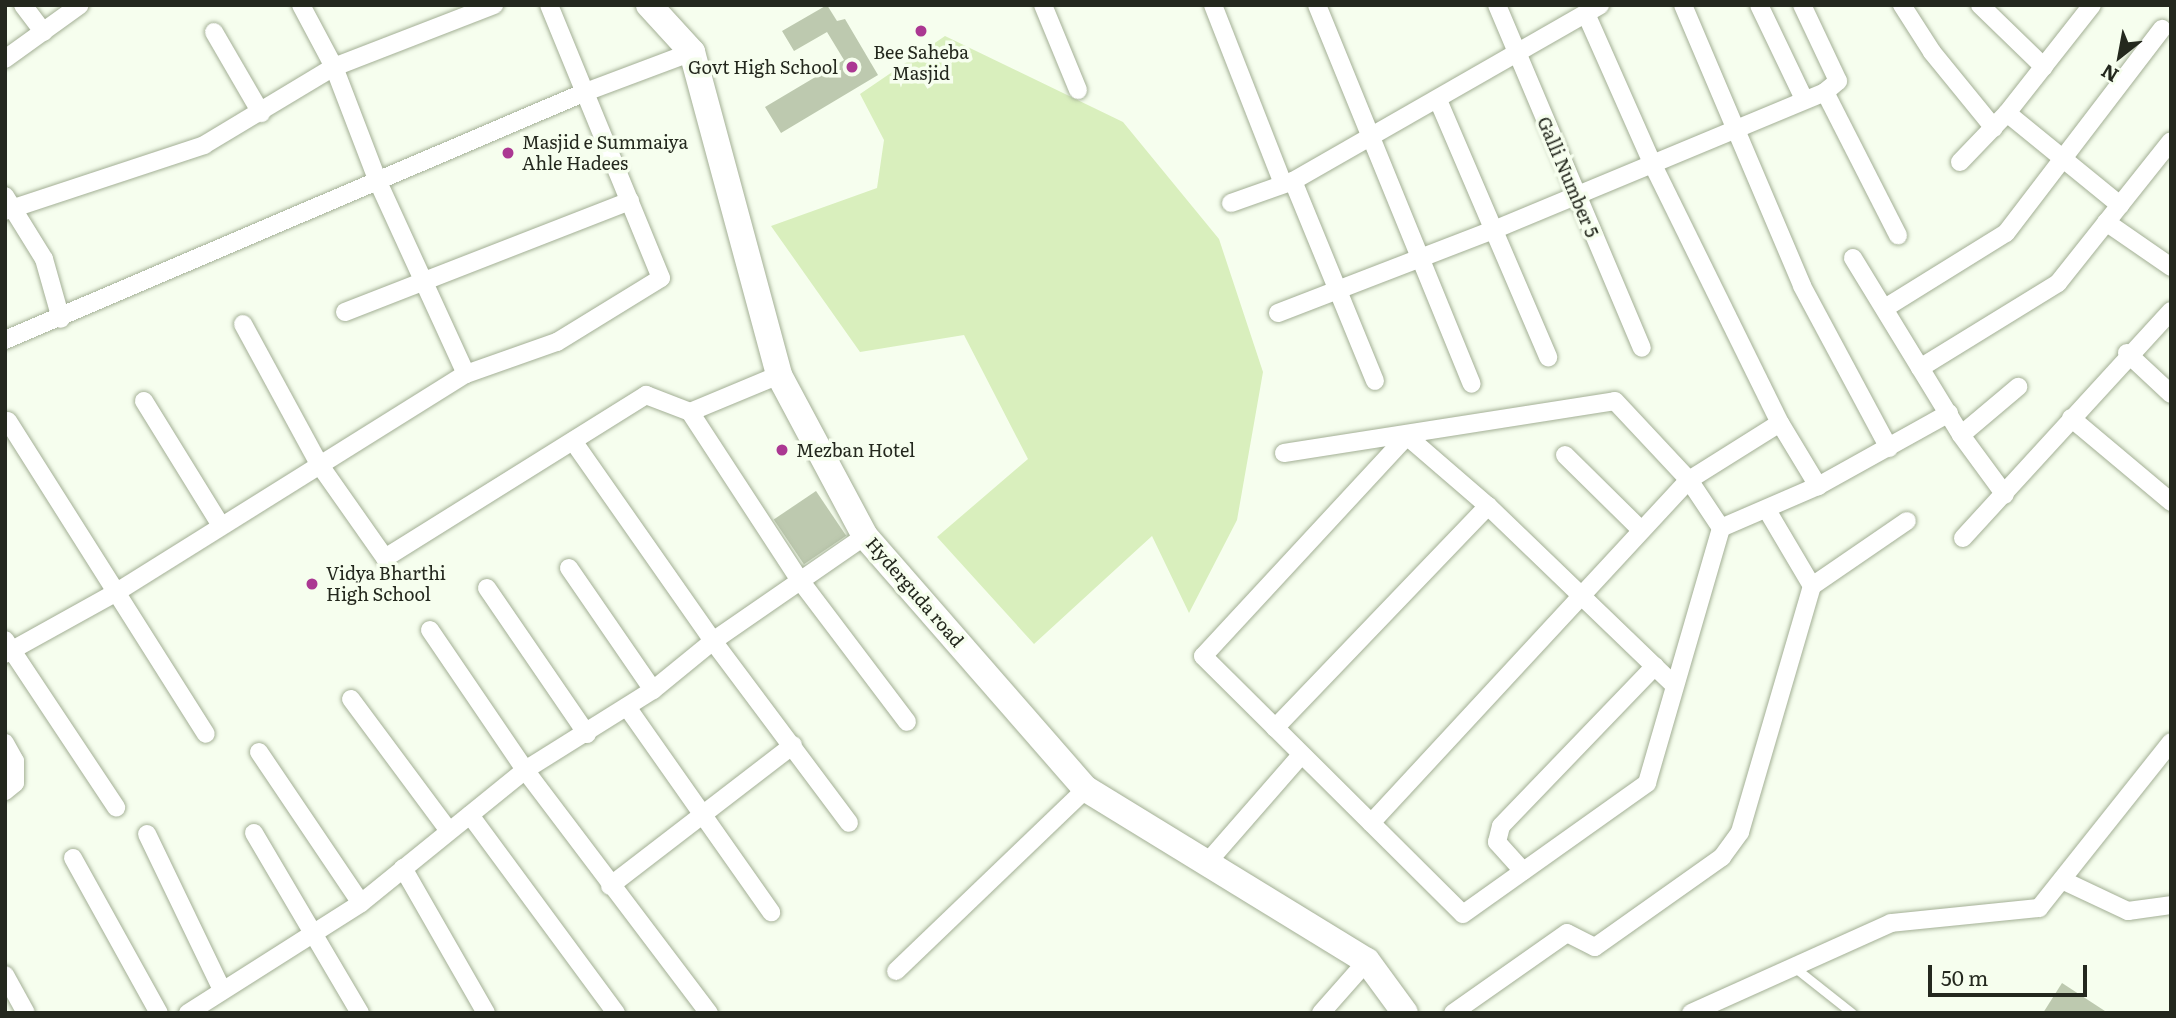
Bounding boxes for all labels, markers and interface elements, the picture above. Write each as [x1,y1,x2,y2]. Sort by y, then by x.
north arrow [2085,21,2155,91]
marker: Bee Saheba Masjid [913,23,929,39]
place label: Bee Saheba Masjid [873,42,969,84]
place label: Govt High School [688,56,838,78]
text: N [2095,58,2123,90]
marker: Govt High School [844,59,860,75]
street label: Galli Number 5 [1533,113,1603,241]
place label: Masjid e Summaiya Ahle Hadees [522,132,688,174]
marker: Masjid e Summaiya Ahle Hadees [500,145,516,161]
place label: Mezban Hotel [796,439,915,461]
marker: Mezban Hotel [774,442,790,458]
street label: Hyderguda road [862,533,968,651]
place label: Vidya Bharthi High School [326,563,446,606]
marker: Vidya Bharthi High School [304,576,320,592]
scale bar [1931,951,2090,995]
text: 50 m [1941,961,1988,992]

